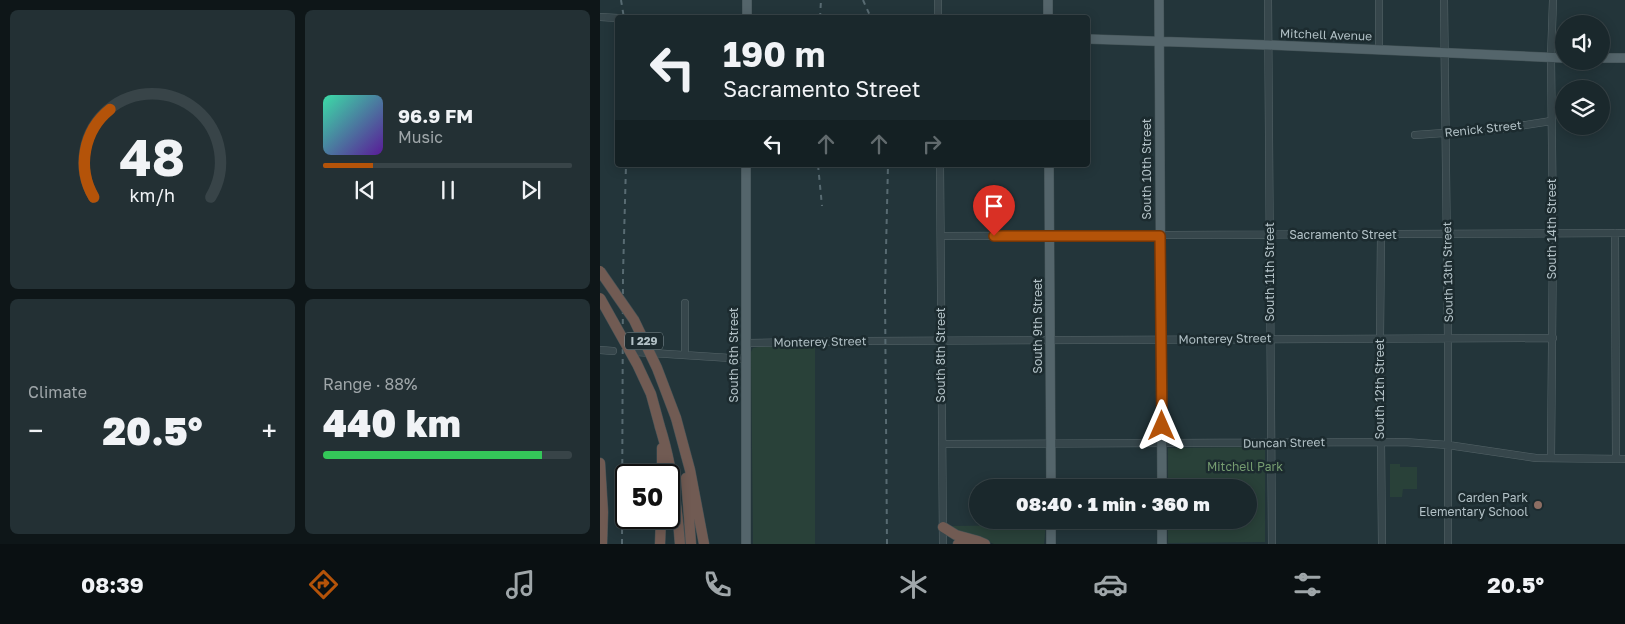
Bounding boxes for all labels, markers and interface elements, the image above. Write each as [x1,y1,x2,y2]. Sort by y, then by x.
map controls [1555,15,1610,135]
button: sound [1555,15,1610,70]
street label: Mitchell Avenue [1280,25,1372,44]
text: 190 m [723,33,825,75]
icon: left [640,35,705,100]
text: Sacramento Street [723,75,920,102]
button: layers [1555,80,1610,135]
text: 96.9 FM [398,104,473,127]
street label: Renick Street [1444,117,1522,140]
street label: South 10th Street [1139,118,1154,220]
text: 48 [120,125,185,187]
text: Music [398,127,443,147]
icon: left [759,130,787,158]
icon: ahead [812,130,840,158]
icon: ahead [865,130,893,158]
icon: right [918,130,946,158]
icon: previous [351,176,379,204]
icon: pause [434,176,462,204]
icon: next [517,176,545,204]
street label: South 14th Street [1544,178,1559,280]
text: km/h [130,184,175,206]
pin [973,185,1015,236]
icon: arrive [980,192,1008,220]
street label: South 13th Street [1439,221,1456,323]
street label: South 11th Street [1262,222,1277,322]
street label: Sacramento Street [1289,227,1397,242]
street label: South 9th Street [1030,278,1045,374]
street label: South 6th Street [726,307,741,403]
street label: South 8th Street [933,307,948,403]
street label: Monterey Street [1178,330,1272,347]
road number: I 229 [625,332,663,350]
street label: Monterey Street [773,333,867,350]
street label: South 12th Street [1372,338,1387,439]
text: Range · 88% [323,374,417,394]
text: Climate [28,382,87,402]
position arrow [1135,399,1187,451]
text: 440 km [323,400,461,445]
text: 20.5° [103,408,202,453]
text: − [28,414,43,447]
text: + [262,414,277,447]
street label: Duncan Street [1243,434,1325,451]
park label: Mitchell Park [1207,459,1283,474]
speed limit sign: 50 [615,464,680,529]
place label: Carden Park Elementary School [1419,490,1528,519]
text: 08:40 · 1 min · 360 m [1016,492,1210,515]
marker: Carden Park Elementary School [1532,499,1544,511]
icon: directions [306,567,341,602]
icon: music [503,567,538,602]
icon: phone [700,567,735,602]
icon: climate [896,567,931,602]
icon: car [1093,567,1128,602]
icon: filters [1290,567,1325,602]
text: 08:39 [81,571,144,598]
text: 20.5° [1487,571,1544,598]

